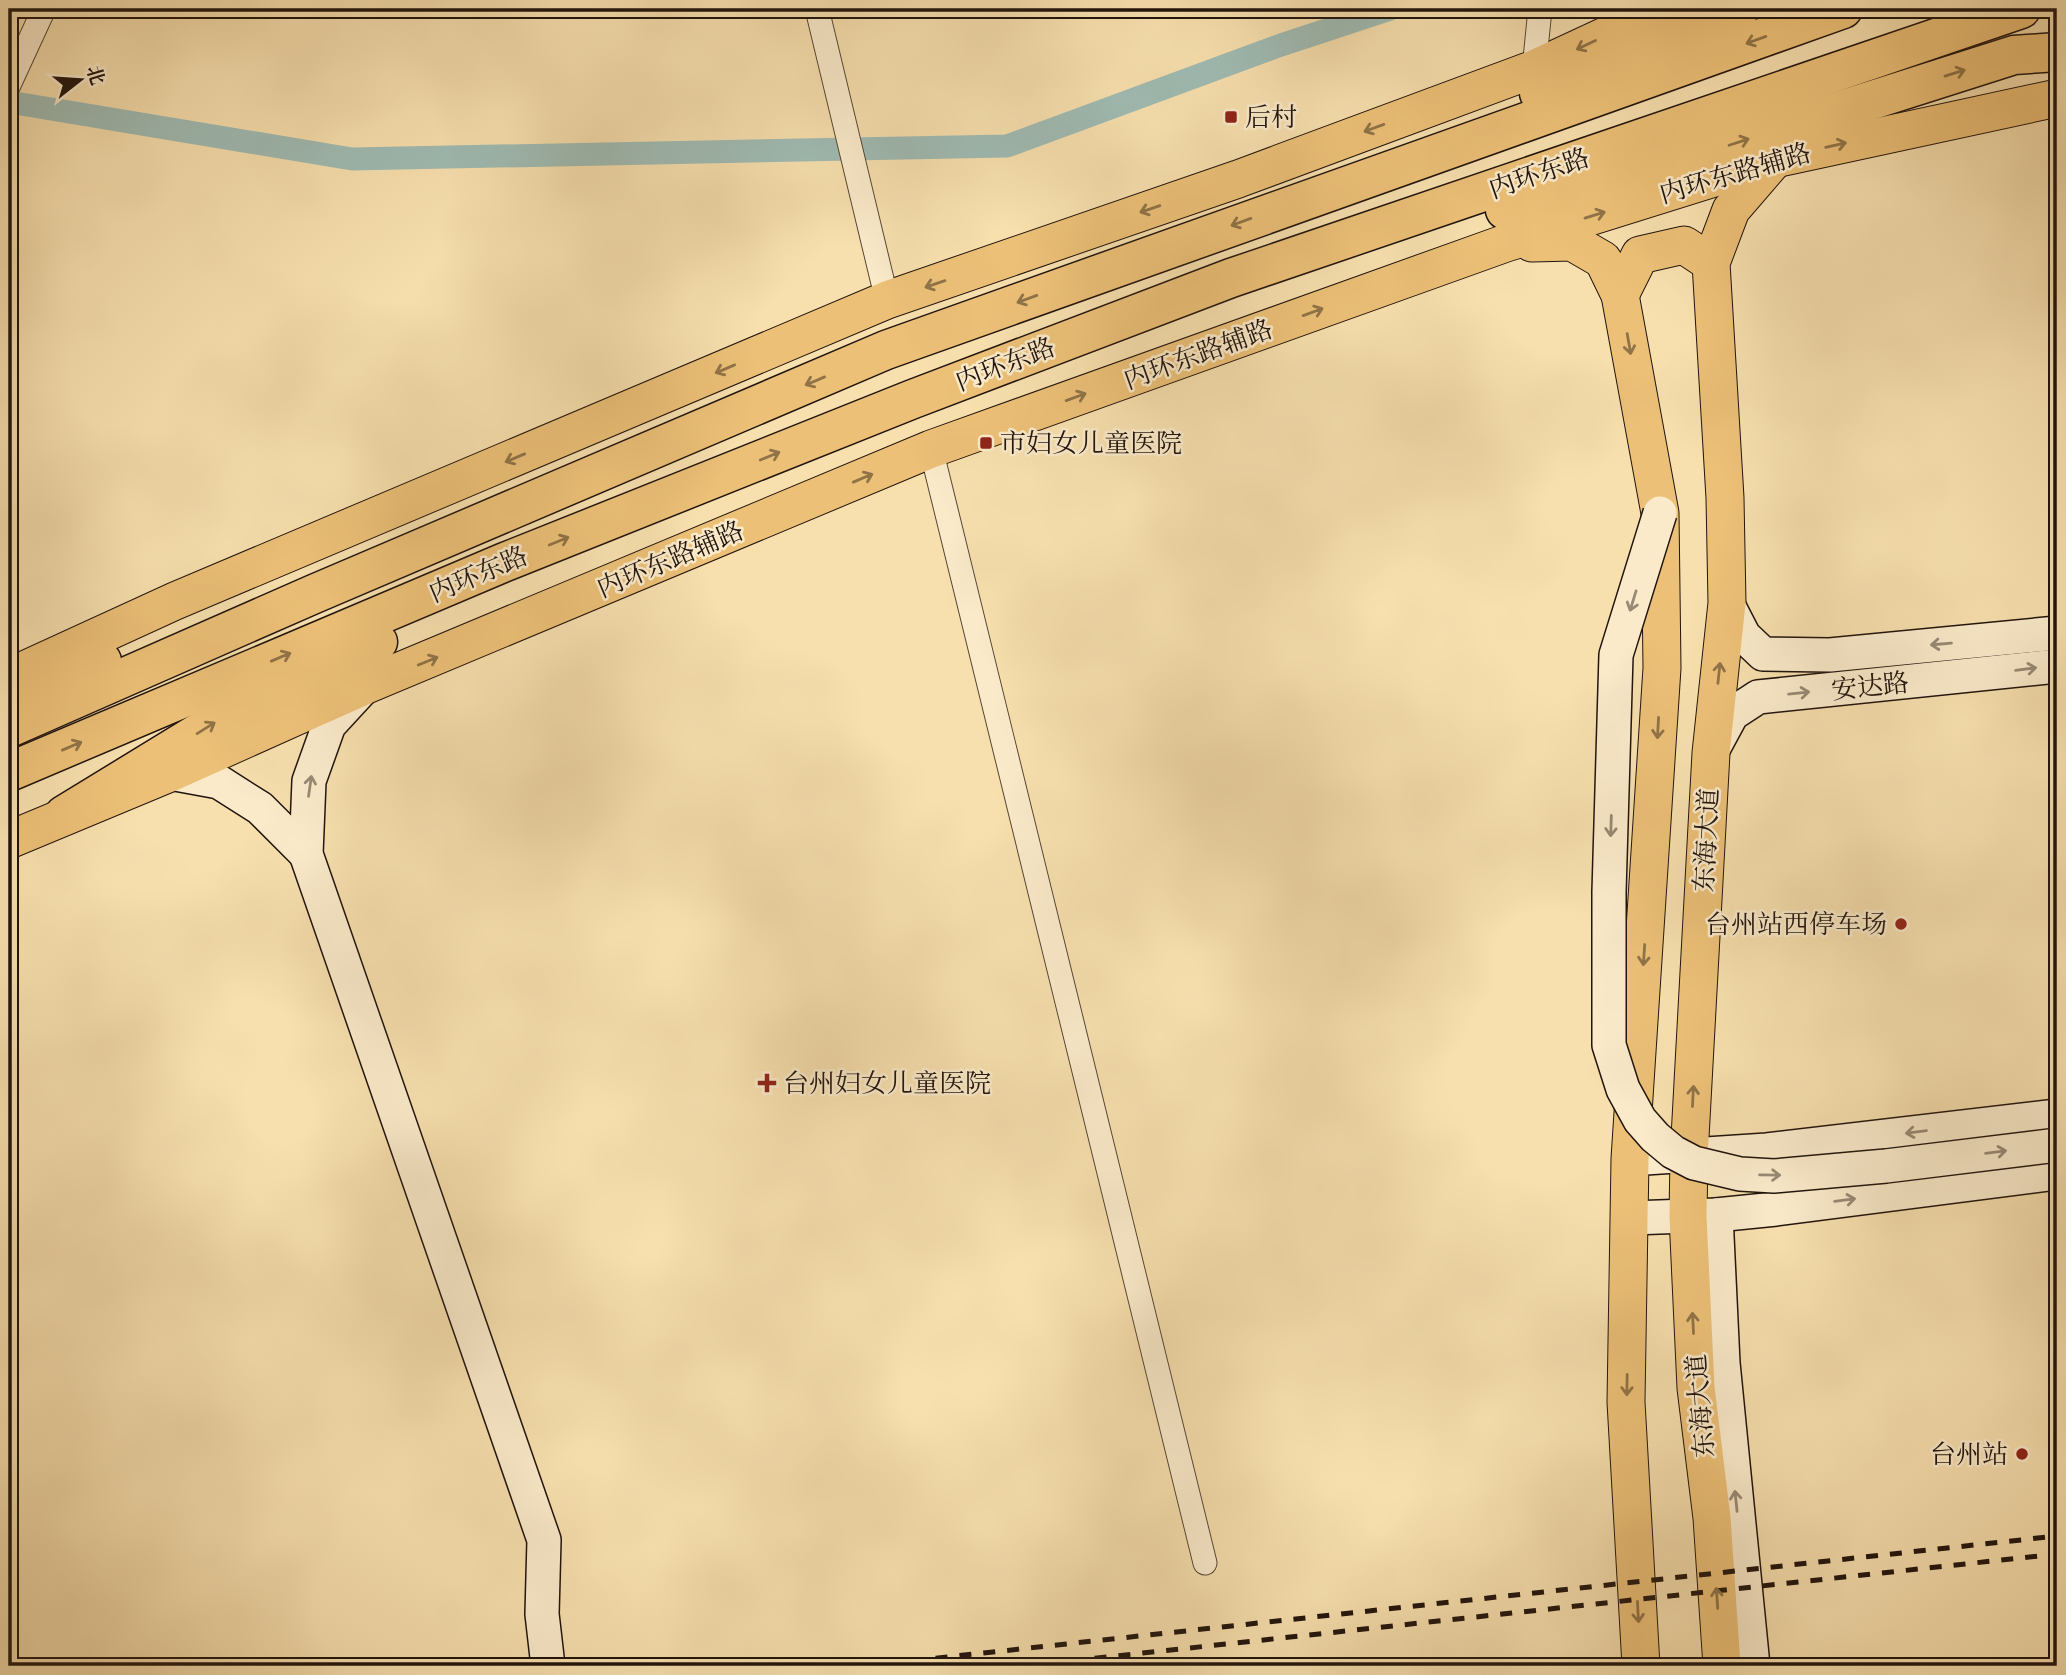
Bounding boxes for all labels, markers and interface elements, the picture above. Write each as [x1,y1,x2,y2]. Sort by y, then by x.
one-way arrow [1745,35,1767,47]
one-way arrow [1576,39,1597,52]
north arrow [46,46,116,116]
text: 北 [81,62,111,88]
one-way arrow [1944,66,1966,79]
place label: 后村 [1245,100,1297,134]
marker: 后村 [1223,109,1239,125]
one-way arrow [1364,123,1386,136]
street label: 内环东路辅路 [1655,135,1815,211]
one-way arrow [1727,135,1749,147]
one-way arrow [1824,138,1847,151]
street label: 内环东路 [1484,140,1594,206]
one-way arrow [1140,204,1162,216]
one-way arrow [1583,208,1605,221]
one-way arrow [1231,217,1253,230]
one-way arrow [925,279,947,291]
one-way arrow [1017,294,1039,307]
one-way arrow [1302,305,1324,317]
street label: 内环东路辅路 [1119,311,1277,397]
street label: 内环东路 [950,329,1060,399]
one-way arrow [1623,332,1636,355]
one-way arrow [714,363,736,376]
one-way arrow [805,375,826,388]
one-way arrow [1065,390,1087,402]
place label: 市妇女儿童医院 [1000,426,1182,460]
marker: 市妇女儿童医院 [978,435,994,451]
one-way arrow [758,449,780,462]
one-way arrow [505,452,526,465]
one-way arrow [852,470,874,483]
street label: 内环东路辅路 [592,513,748,605]
one-way arrow [547,533,569,546]
street label: 内环东路 [423,538,533,610]
one-way arrow [1625,590,1638,612]
one-way arrow [1930,638,1952,651]
one-way arrow [270,650,291,663]
one-way arrow [416,653,438,666]
one-way arrow [1713,662,1726,685]
one-way arrow [2014,663,2036,676]
street label: 安达路 [1829,665,1911,707]
one-way arrow [1788,686,1810,699]
one-way arrow [1652,716,1665,739]
one-way arrow [195,721,215,735]
one-way arrow [60,739,82,752]
one-way arrow [303,775,316,798]
street label: 东海大道 [1686,787,1726,893]
one-way arrow [1604,814,1617,837]
place label: 台州站西停车场 [1705,907,1887,941]
marker: 台州站西停车场 [1893,916,1909,932]
one-way arrow [1637,943,1650,966]
place label: 台州妇女儿童医院 [783,1066,991,1100]
marker: 台州妇女儿童医院 [757,1073,777,1093]
one-way arrow [1686,1084,1699,1107]
one-way arrow [1906,1126,1928,1139]
one-way arrow [1985,1146,2007,1159]
one-way arrow [1758,1168,1781,1182]
one-way arrow [1833,1194,1856,1207]
one-way arrow [1687,1312,1700,1335]
street label: 东海大道 [1679,1353,1721,1459]
one-way arrow [1620,1373,1634,1396]
place label: 台州站 [1930,1437,2008,1471]
marker: 台州站 [2014,1446,2030,1462]
one-way arrow [1729,1490,1742,1513]
one-way arrow [1711,1587,1724,1610]
one-way arrow [1631,1600,1644,1623]

